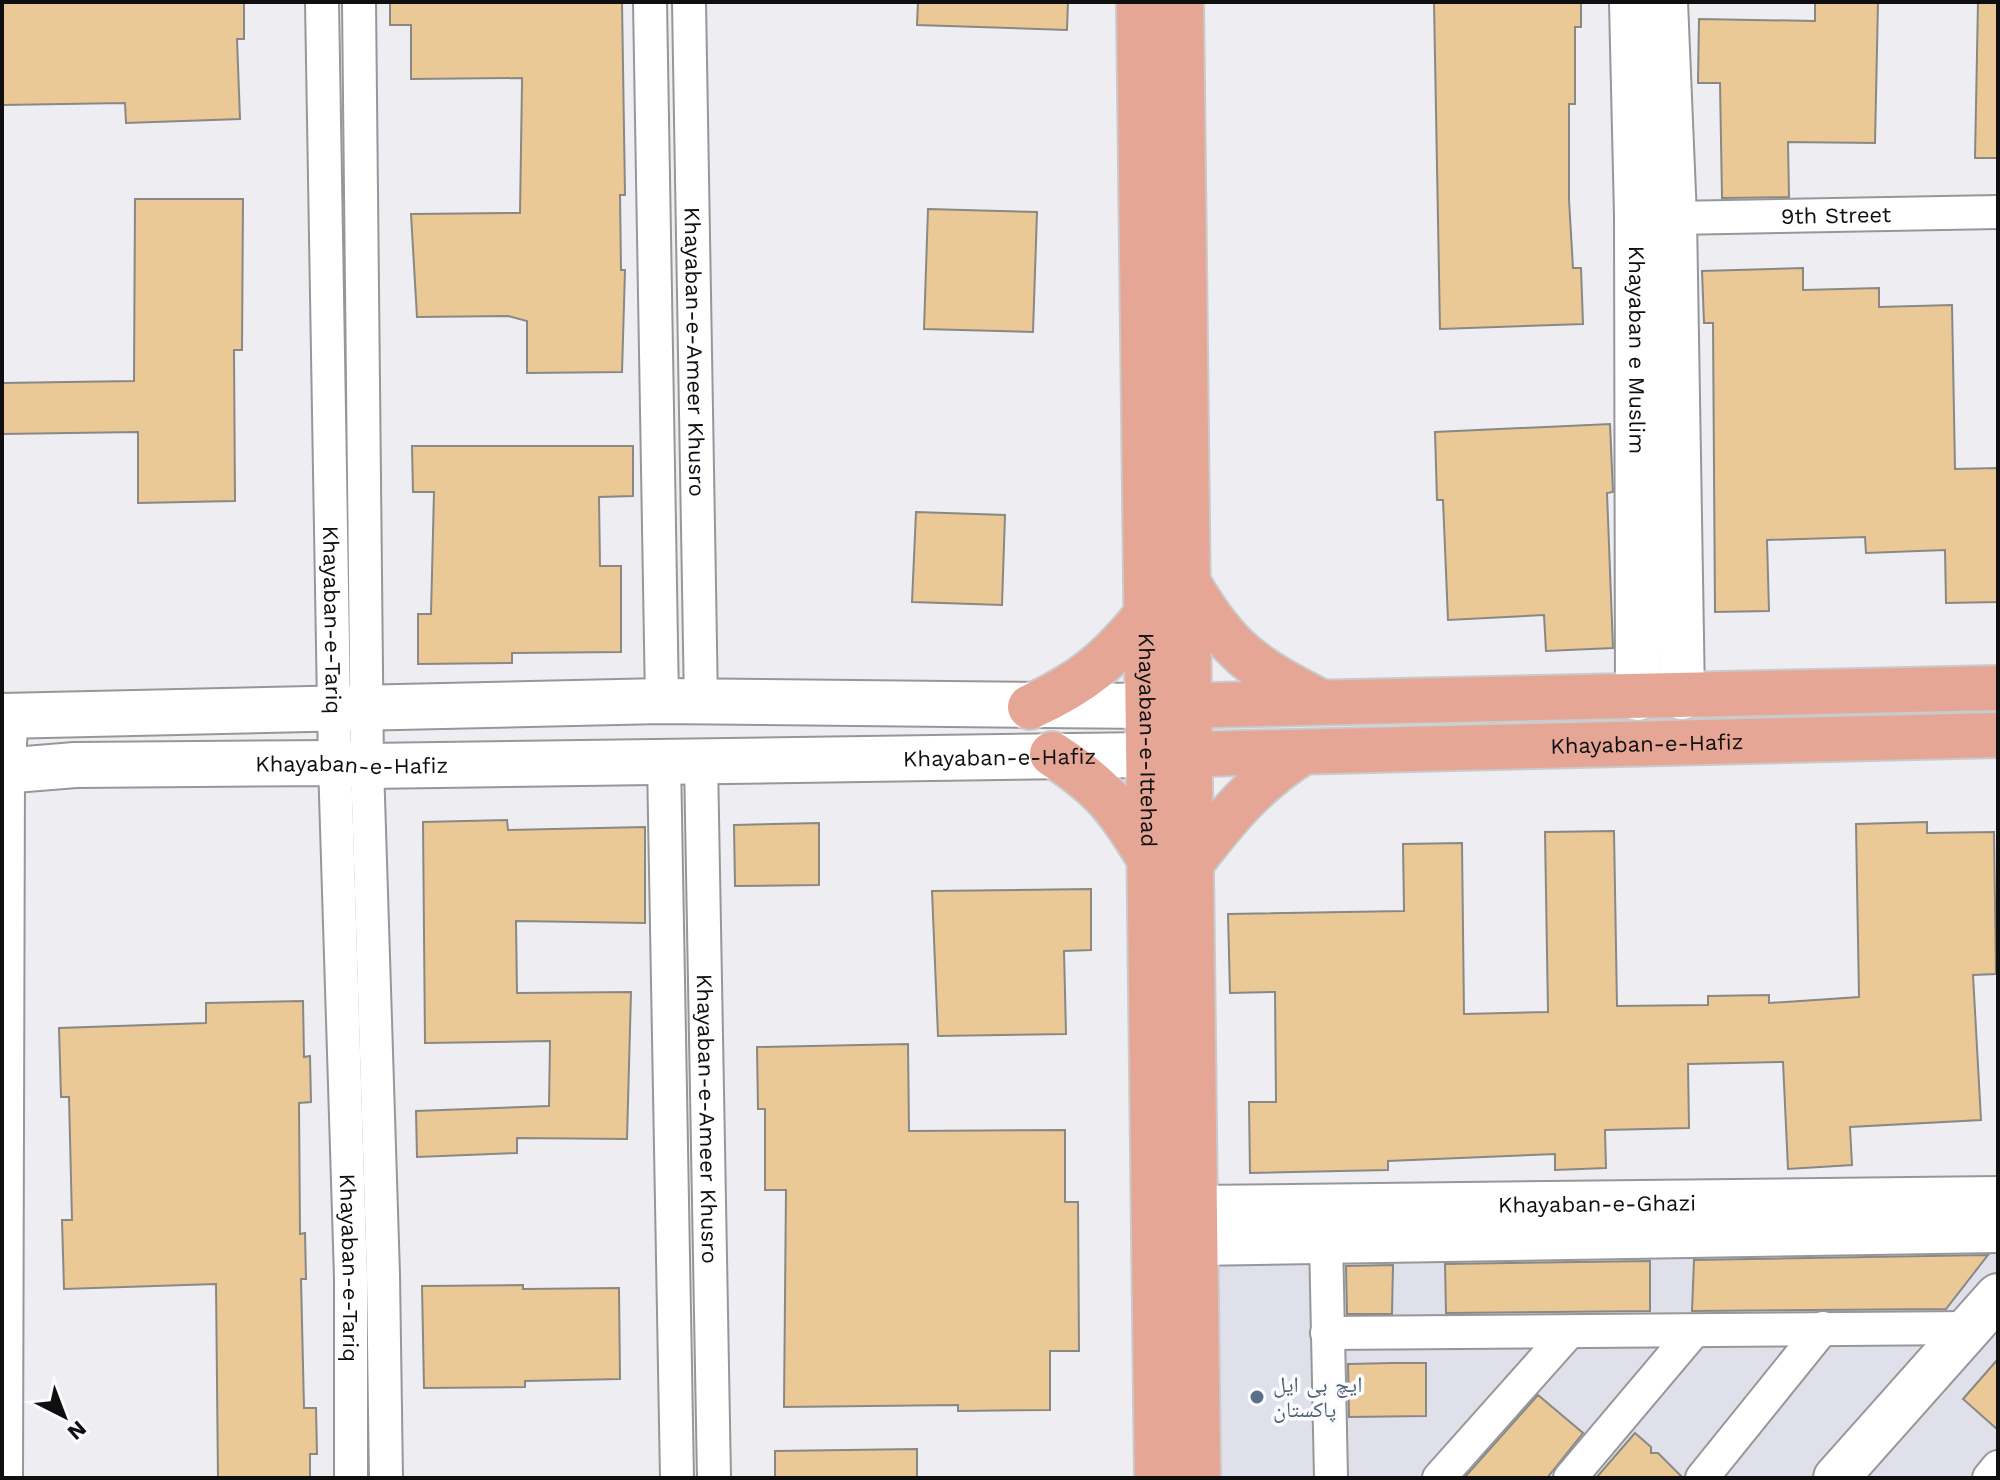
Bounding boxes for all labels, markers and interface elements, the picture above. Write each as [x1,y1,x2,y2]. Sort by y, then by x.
street label: 9th Street [1781,201,1891,229]
street label: Khayaban-e-Ameer Khusro [680,207,710,497]
street label: Khayaban e Muslim [1625,246,1650,454]
street label: Khayaban-e-Tariq [318,525,347,714]
street label: Khayaban-e-Ittehad [1134,633,1162,847]
street label: Khayaban-e-Hafiz [1550,729,1744,758]
street label: Khayaban-e-Hafiz [903,743,1096,771]
street label: Khayaban-e-Hafiz [255,750,448,779]
street label: Khayaban-e-Ameer Khusro [692,974,723,1264]
street label: Khayaban-e-Tariq [335,1173,364,1362]
street label: Khayaban-e-Ghazi [1498,1190,1696,1217]
place label: ایچ بی ایل پاکستان [1273,1372,1362,1423]
north arrow [24,1376,104,1456]
marker: ایچ بی ایل پاکستان [1248,1388,1266,1406]
text: N [63,1416,91,1445]

